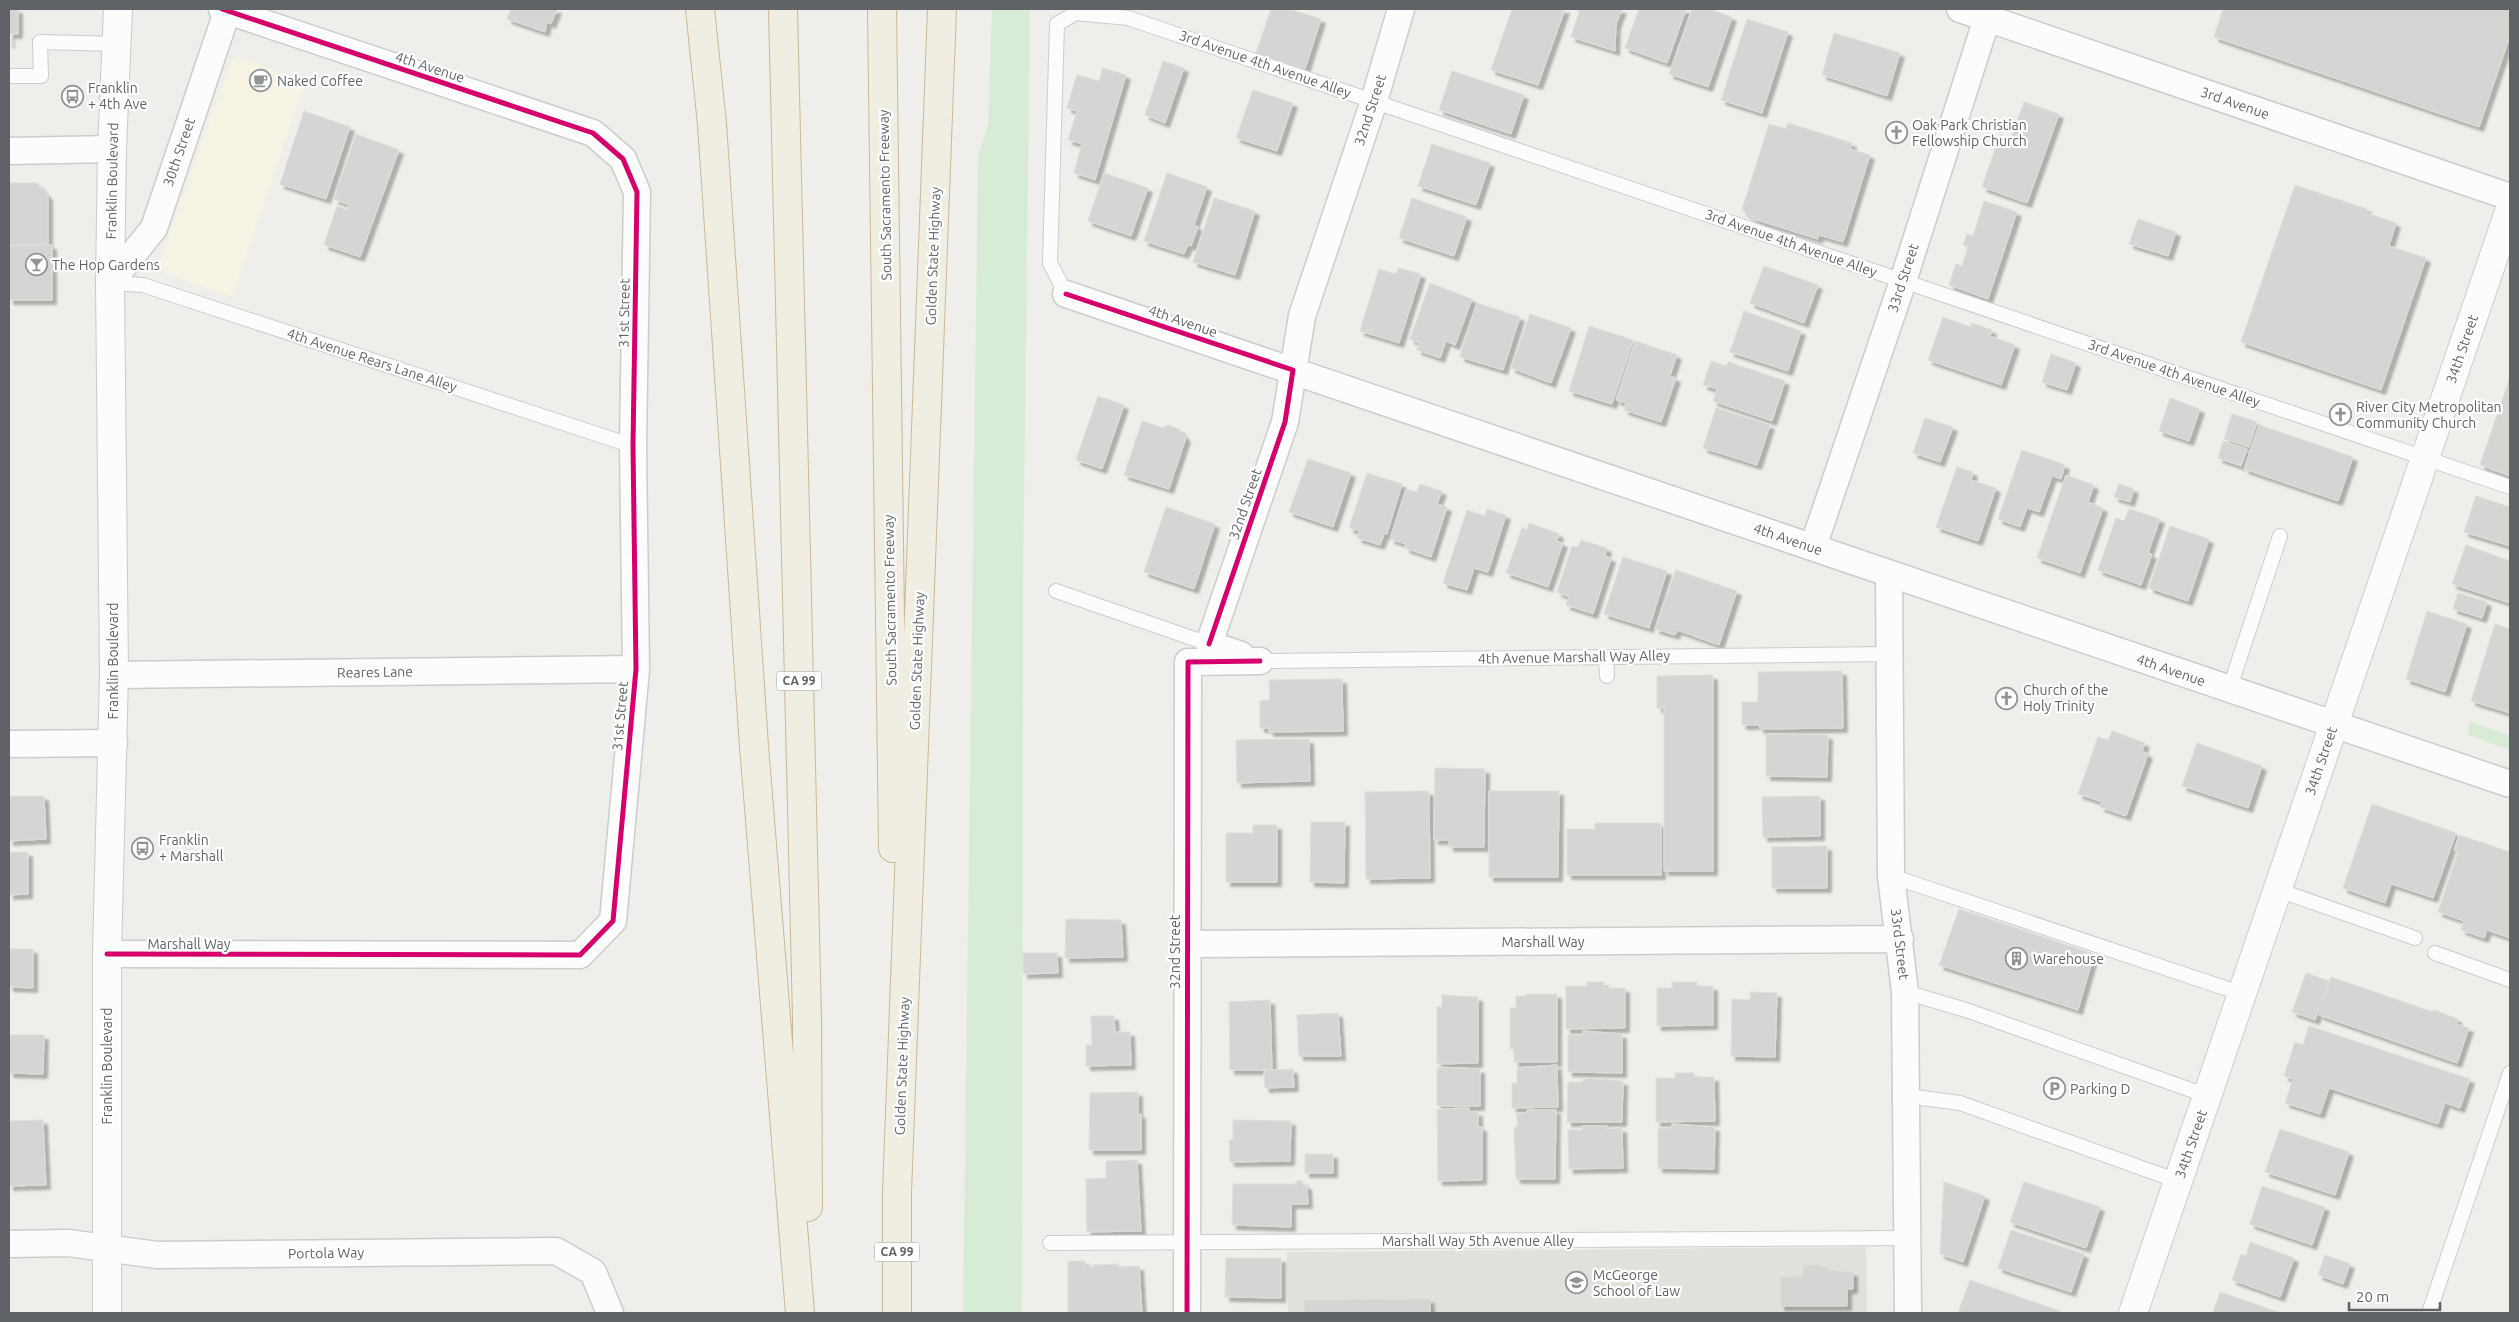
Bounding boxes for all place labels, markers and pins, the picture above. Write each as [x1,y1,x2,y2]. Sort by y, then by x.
cafe icon: Naked Coffee [249,69,273,93]
place label: Naked Coffee [277,73,363,89]
place label: Franklin + 4th Ave [88,80,147,112]
bus stop icon: Franklin + 4th Ave [60,84,84,108]
place label: Oak Park Christian Fellowship Church [1912,117,2027,149]
church icon: Oak Park Christian Fellowship Church [1884,121,1908,145]
bar icon: The Hop Gardens [24,253,48,277]
place label: The Hop Gardens [52,257,160,273]
place label: River City Metropolitan Community Church [2356,399,2502,431]
church icon: River City Metropolitan Community Church [2328,403,2352,427]
place label: Church of the Holy Trinity [2023,682,2109,714]
church icon: Church of the Holy Trinity [1995,686,2019,710]
place label: Franklin + Marshall [159,832,224,864]
bus stop icon: Franklin + Marshall [131,836,155,860]
building icon: Warehouse [2005,947,2029,971]
place label: Warehouse [2033,951,2104,967]
parking icon: Parking D [2042,1077,2066,1101]
place label: Parking D [2070,1081,2130,1097]
place label: McGeorge School of Law [1593,1267,1680,1299]
school or university icon: McGeorge School of Law [1565,1271,1589,1295]

